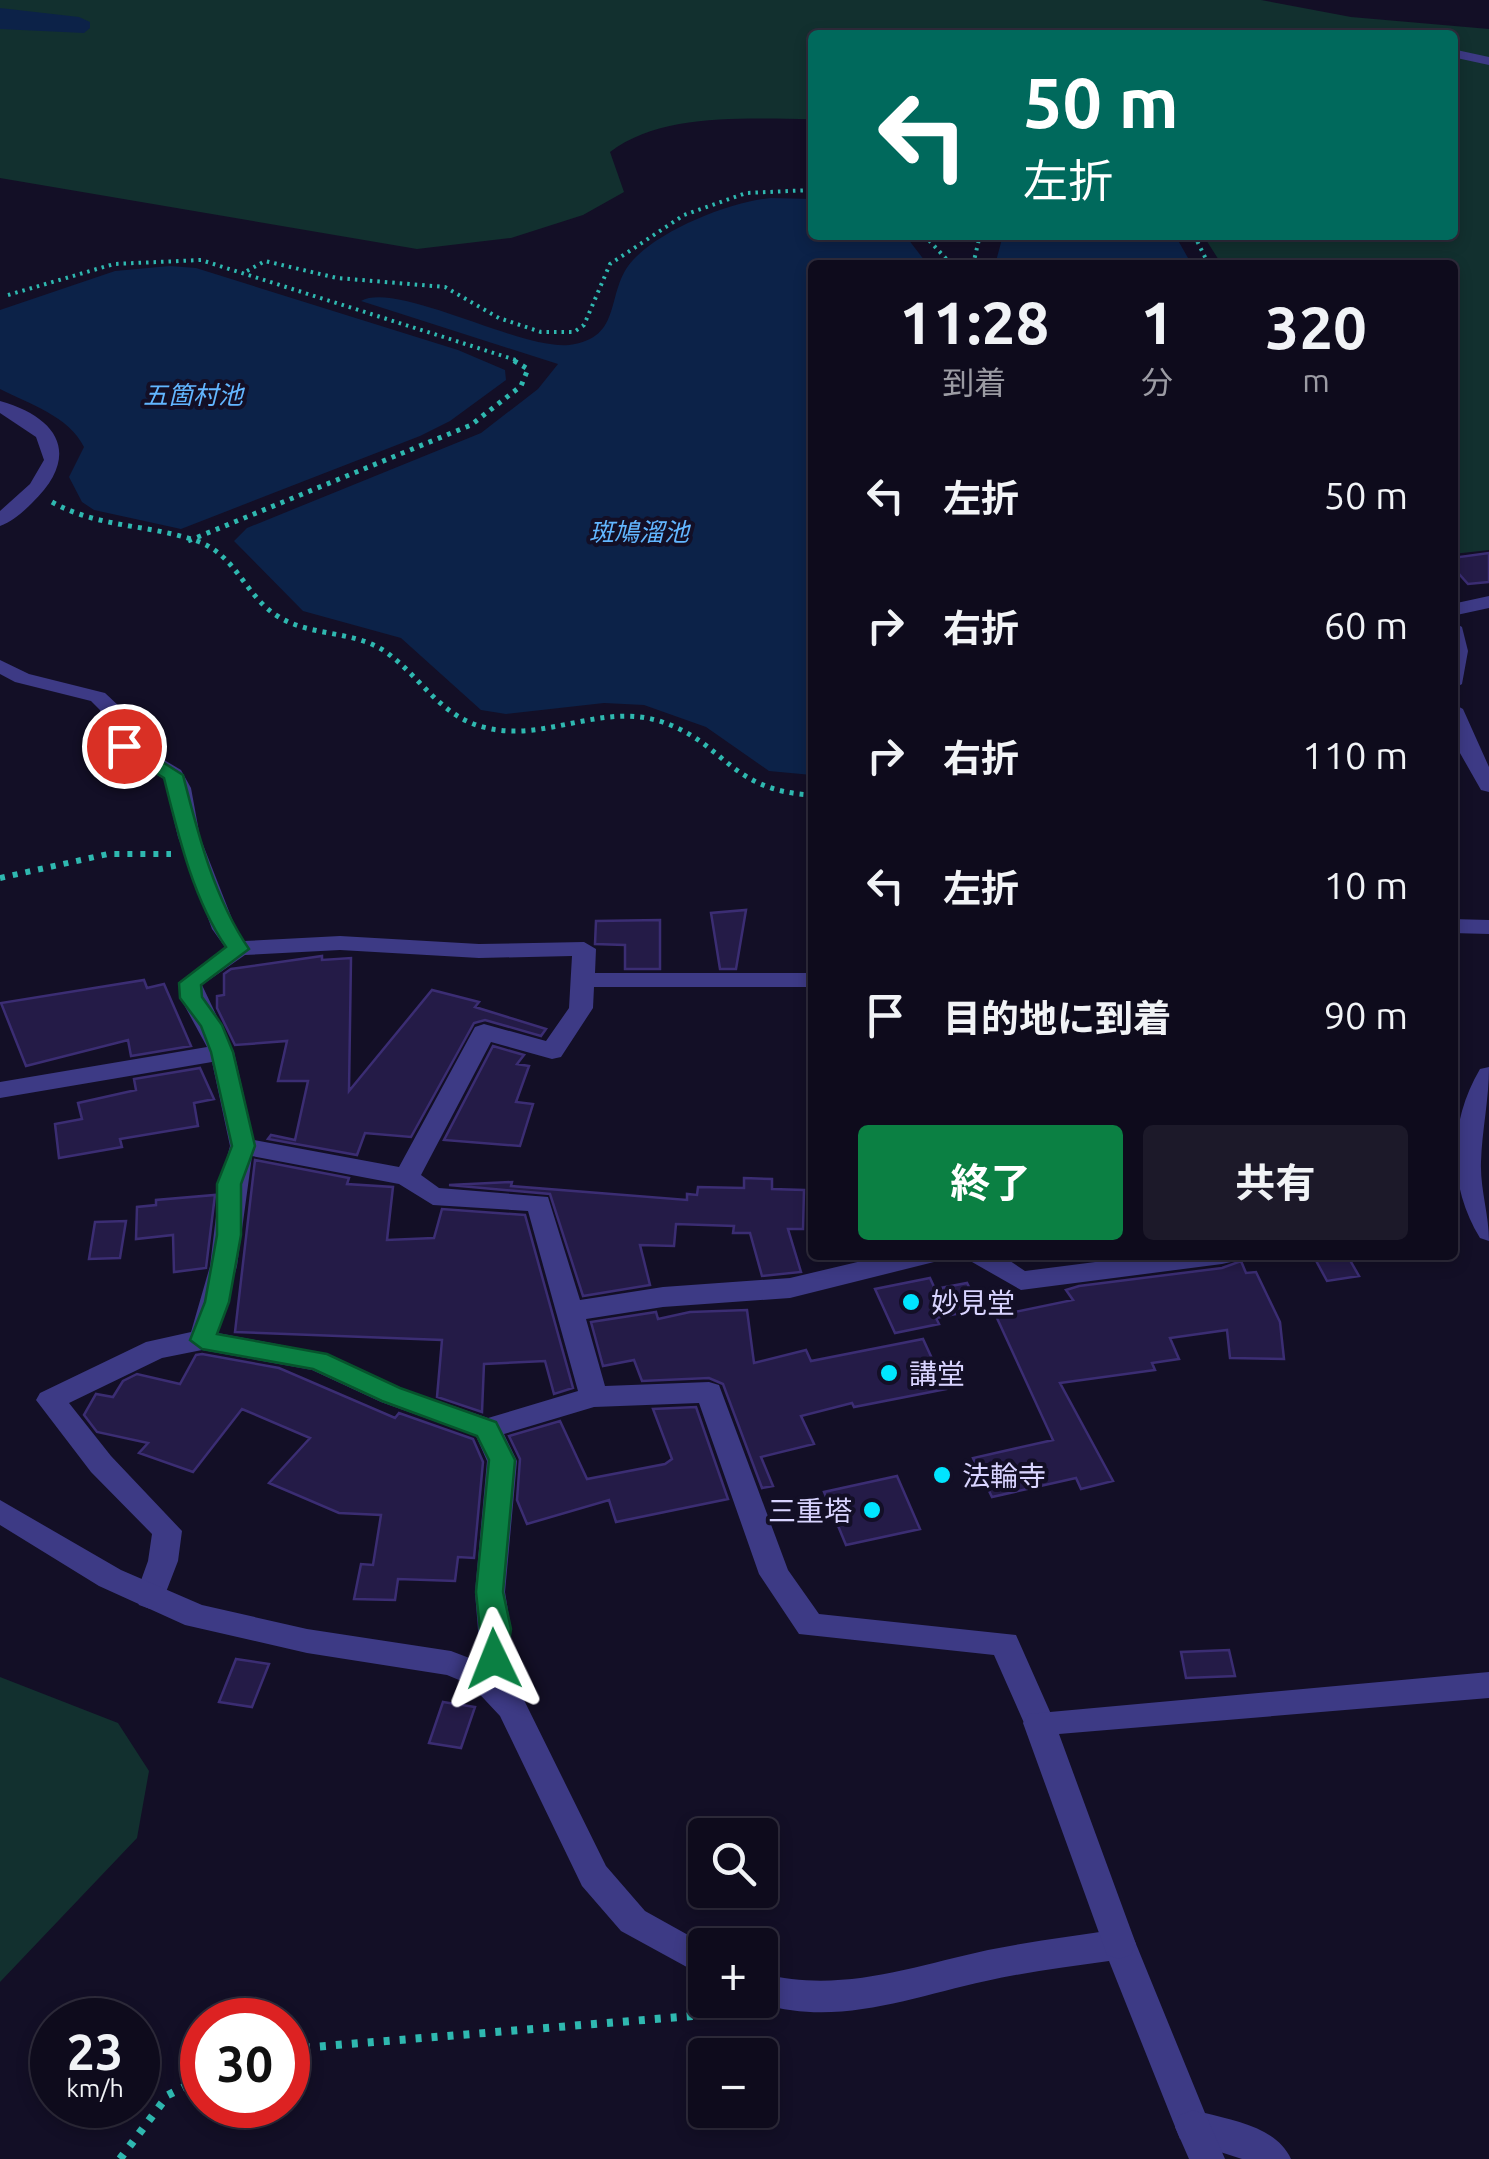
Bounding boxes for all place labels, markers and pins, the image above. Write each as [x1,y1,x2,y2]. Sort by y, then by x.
pin [82,704,167,789]
place label: 妙見堂 [931,1287,1015,1318]
marker: 妙見堂 [900,1291,922,1313]
place label: 講堂 [909,1358,965,1389]
marker: 講堂 [878,1362,900,1384]
place label: 法輪寺 [962,1460,1046,1491]
marker: 法輪寺 [931,1464,953,1486]
place label: 三重塔 [768,1495,852,1526]
marker: 三重塔 [861,1499,883,1521]

